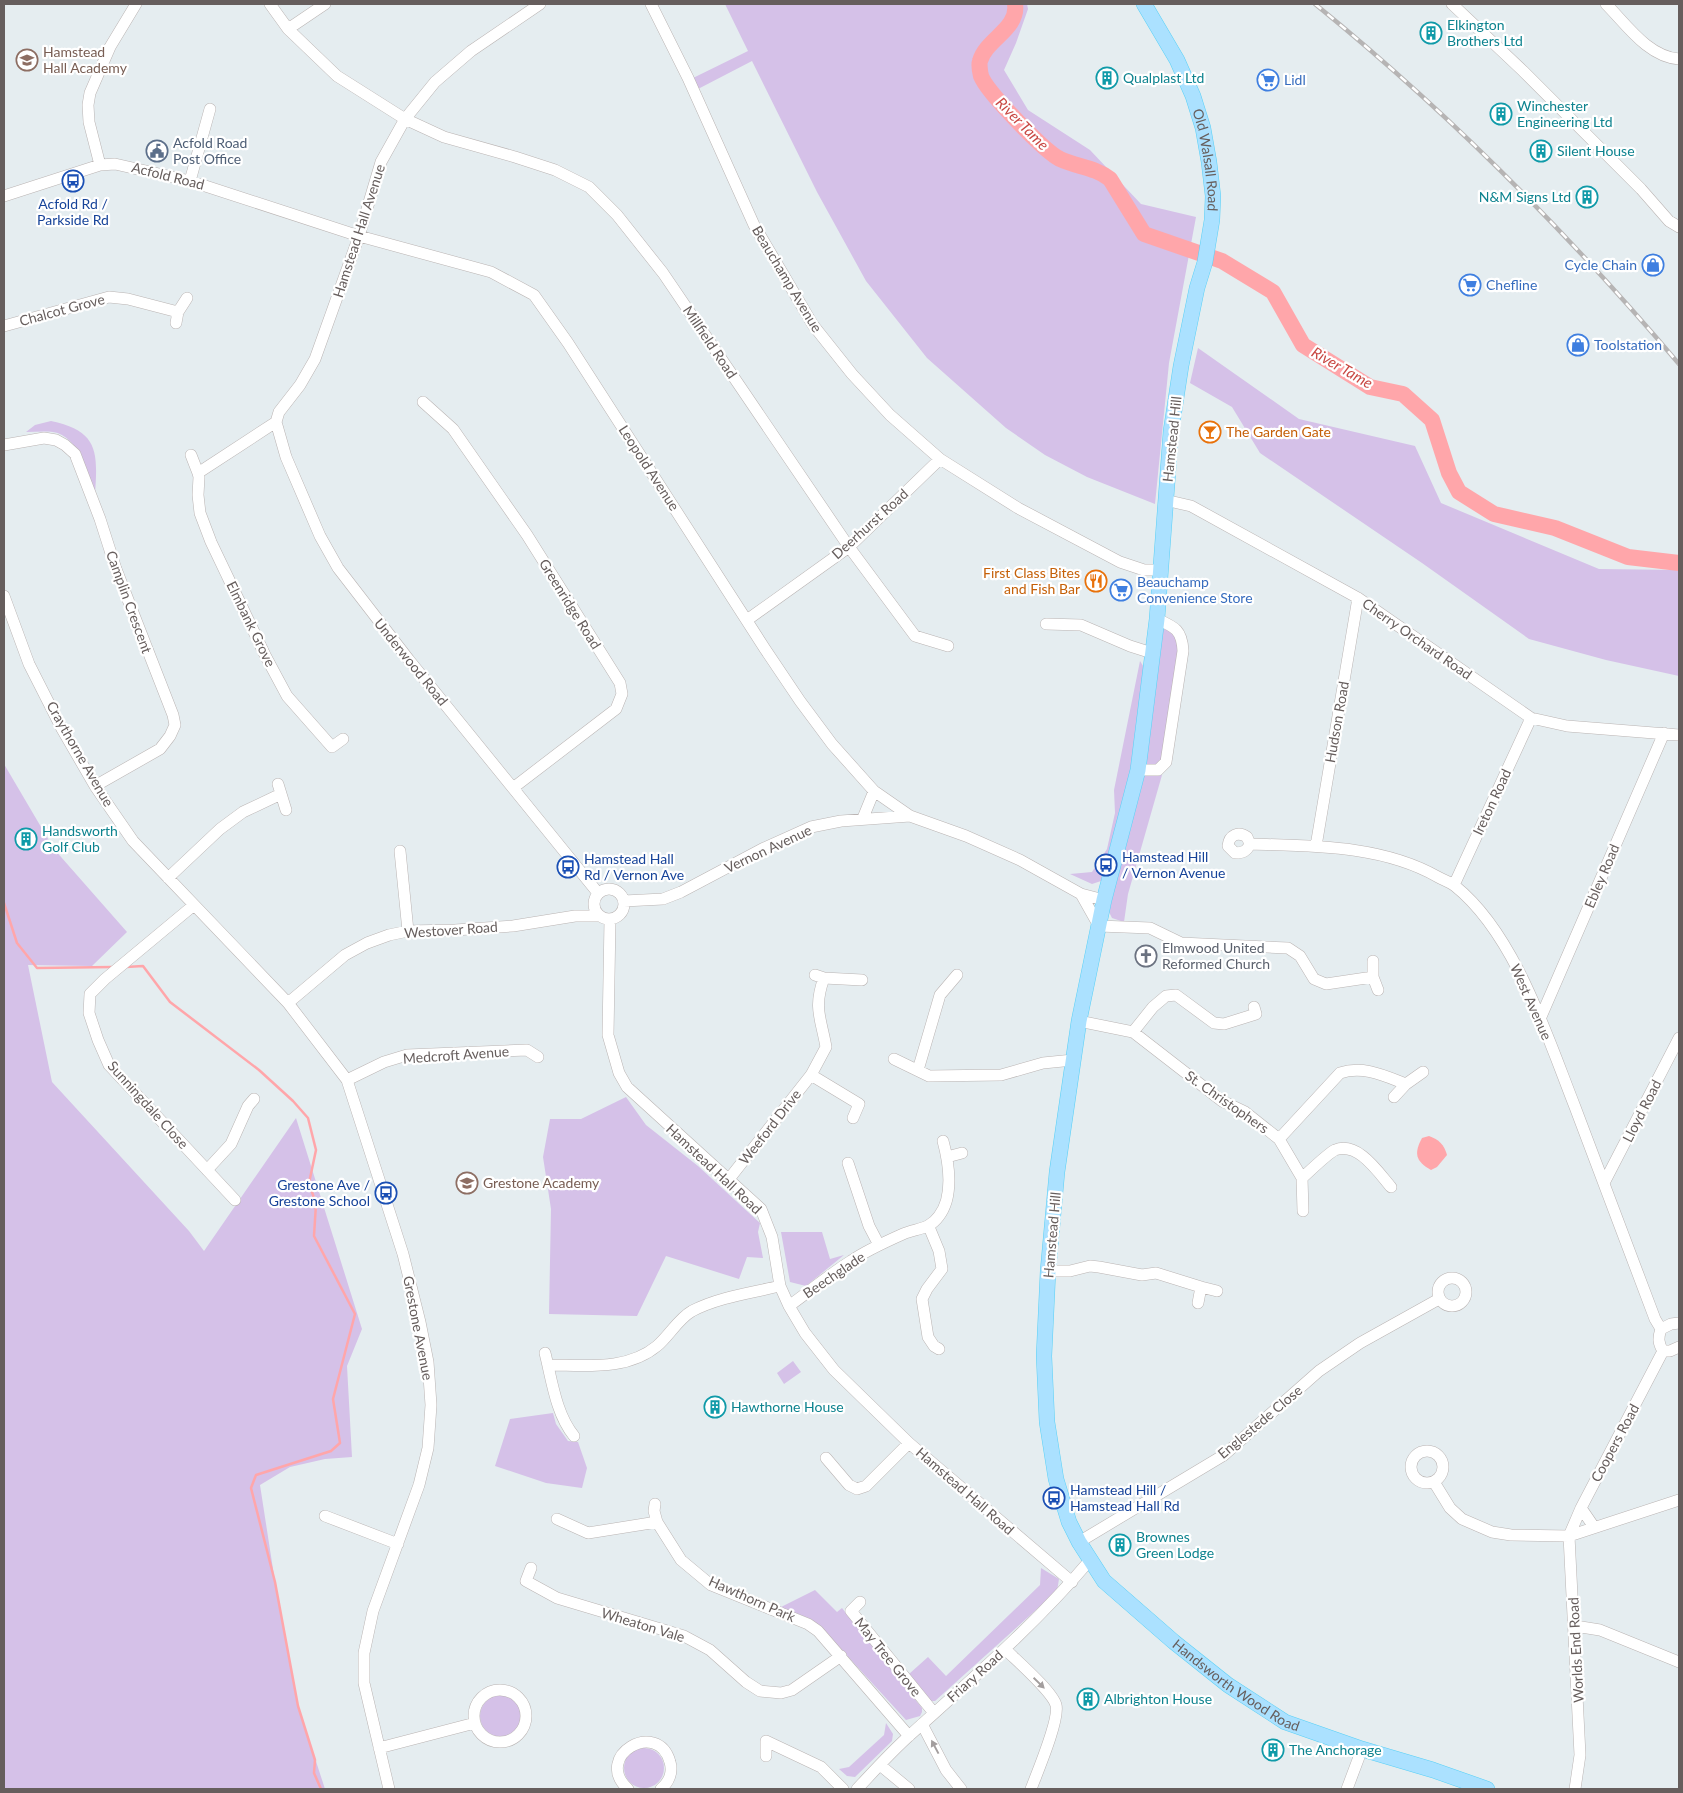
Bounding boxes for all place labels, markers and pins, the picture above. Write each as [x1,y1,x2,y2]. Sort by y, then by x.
place label: Elkington Brothers Ltd [1447,16,1523,49]
building icon: Elkington Brothers Ltd [1419,21,1443,45]
place label: Hamstead Hall Academy [43,43,128,76]
school or university icon: Hamstead Hall Academy [15,48,39,72]
building icon: Qualplast Ltd [1095,66,1119,90]
supermarket icon: Lidl [1256,68,1280,92]
place label: Qualplast Ltd [1123,69,1204,86]
place label: Lidl [1284,71,1306,88]
place label: Winchester Engineering Ltd [1517,97,1613,130]
building icon: Winchester Engineering Ltd [1489,102,1513,126]
place label: Acfold Road Post Office [173,134,247,167]
public building icon: Acfold Road Post Office [145,139,169,163]
building icon: Silent House [1529,139,1553,163]
place label: Silent House [1557,142,1635,159]
bus stop icon: Acfold Rd / Parkside Rd [61,169,85,193]
building icon: N&M Signs Ltd [1575,185,1599,209]
place label: N&M Signs Ltd [1479,188,1571,205]
place label: Acfold Rd / Parkside Rd [37,195,109,228]
shop icon: Cycle Chain [1641,253,1665,277]
place label: Cycle Chain [1565,256,1637,273]
supermarket icon: Chefline [1458,273,1482,297]
place label: Chefline [1486,276,1537,293]
shop icon: Toolstation [1566,333,1590,357]
place label: Toolstation [1594,336,1662,353]
bar icon: The Garden Gate [1198,420,1222,444]
place label: The Garden Gate [1226,423,1331,440]
place label: First Class Bites and Fish Bar [983,564,1080,597]
restaurant icon: First Class Bites and Fish Bar [1084,569,1108,593]
place label: Beauchamp Convenience Store [1137,573,1253,606]
supermarket icon: Beauchamp Convenience Store [1109,578,1133,602]
place label: Handsworth Golf Club [42,822,118,855]
building icon: Handsworth Golf Club [14,827,38,851]
place label: Hamstead Hill / Vernon Avenue [1122,848,1225,881]
place label: Hamstead Hall Rd / Vernon Ave [584,850,684,883]
bus stop icon: Hamstead Hill / Vernon Avenue [1094,853,1118,877]
bus stop icon: Hamstead Hall Rd / Vernon Ave [556,855,580,879]
place label: Elmwood United Reformed Church [1162,939,1270,972]
church icon: Elmwood United Reformed Church [1134,944,1158,968]
school or university icon: Grestone Academy [455,1171,479,1195]
place label: Grestone Academy [483,1174,600,1191]
place label: Grestone Ave / Grestone School [269,1176,370,1209]
bus stop icon: Grestone Ave / Grestone School [374,1181,398,1205]
building icon: Hawthorne House [703,1395,727,1419]
place label: Hawthorne House [731,1398,844,1415]
place label: Hamstead Hill / Hamstead Hall Rd [1070,1481,1180,1514]
bus stop icon: Hamstead Hill / Hamstead Hall Rd [1042,1486,1066,1510]
place label: Brownes Green Lodge [1136,1528,1214,1561]
building icon: Brownes Green Lodge [1108,1533,1132,1557]
building icon: Albrighton House [1076,1687,1100,1711]
place label: Albrighton House [1104,1690,1212,1707]
building icon: The Anchorage [1261,1738,1285,1762]
place label: The Anchorage [1289,1741,1382,1758]

